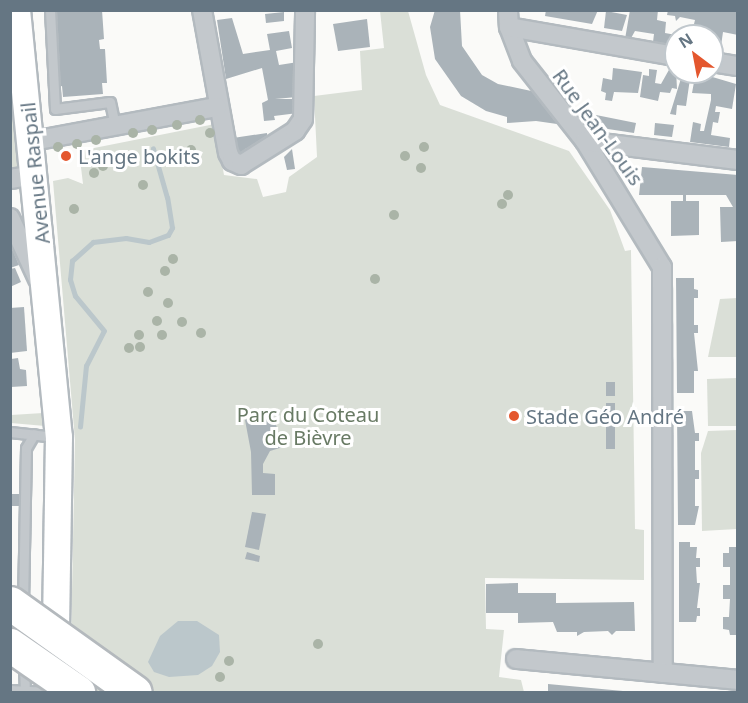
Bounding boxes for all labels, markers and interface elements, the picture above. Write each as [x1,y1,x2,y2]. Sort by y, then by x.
north arrow [664,24,724,84]
text: N [674,28,697,53]
street label: Rue Jean-Louis [548,64,648,190]
street label: Avenue Raspail [16,101,54,245]
place label: L'ange bokits [78,144,200,168]
marker: L'ange bokits [59,149,73,163]
park label: Parc du Coteau de Bièvre [237,402,379,449]
place label: Stade Géo André [526,404,684,428]
marker: Stade Géo André [507,409,521,423]

